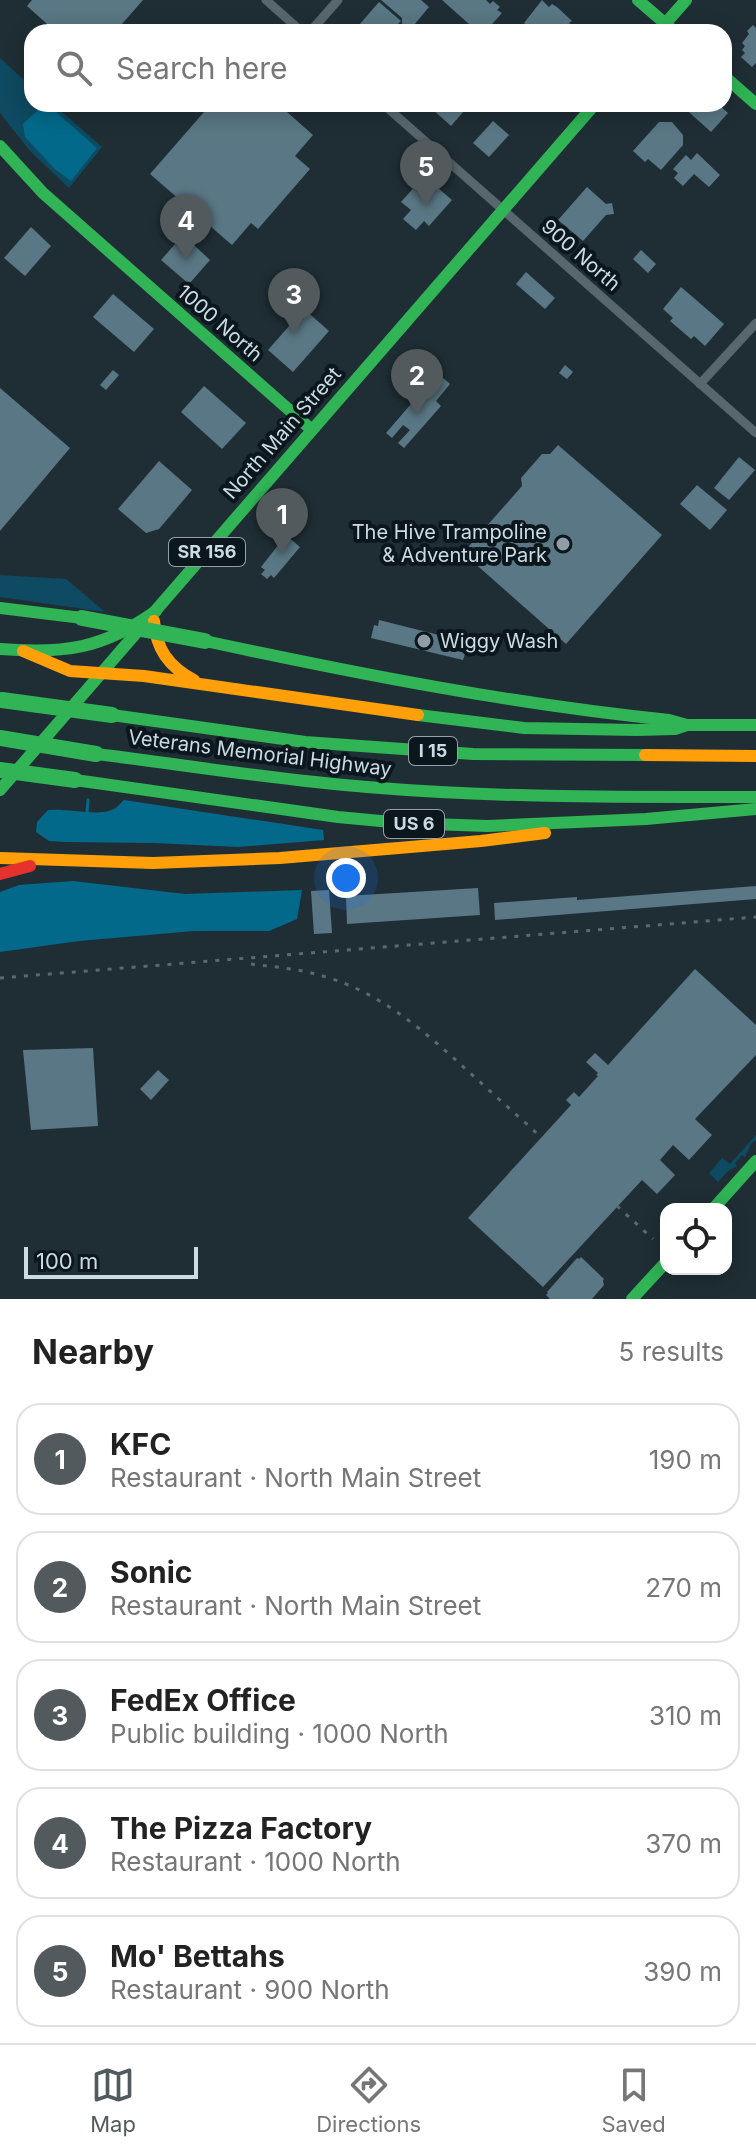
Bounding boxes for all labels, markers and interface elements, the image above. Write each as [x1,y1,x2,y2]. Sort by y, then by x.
search box [24,24,732,112]
icon: search [52,46,96,90]
text: Search here [116,50,288,86]
pin: 5 [400,140,452,206]
pin: 4 [160,194,212,260]
street label: 900 North [537,214,625,296]
pin: 3 [268,268,320,334]
street label: 1000 North [173,280,267,366]
pin: 2 [391,349,443,415]
street label: North Main Street [218,362,346,504]
pin: 1 [256,488,308,554]
place label: The Hive Trampoline & Adventure Park [352,520,547,567]
marker: The Hive Trampoline & Adventure Park [554,535,572,553]
road number: SR 156 [169,538,245,566]
place label: Wiggy Wash [440,629,558,653]
marker: Wiggy Wash [415,632,433,650]
street label: Veterans Memorial Highway [127,725,393,781]
road number: I 15 [409,737,457,765]
road number: US 6 [384,810,444,838]
your location [326,858,366,898]
map controls [660,1203,732,1275]
button: locate [660,1203,732,1275]
scale bar [24,1243,198,1279]
text: 100 m [36,1248,98,1274]
text: Nearby [32,1331,154,1372]
text: 5 results [619,1336,724,1367]
text: KFC [110,1426,171,1462]
text: 1 [54,1444,66,1475]
text: 190 m [649,1444,722,1475]
text: Restaurant · North Main Street [110,1462,481,1493]
text: Sonic [110,1554,193,1590]
text: 2 [52,1572,68,1603]
text: 270 m [645,1572,722,1603]
text: Restaurant · North Main Street [110,1590,481,1621]
text: FedEx Office [110,1682,296,1718]
text: 3 [52,1700,68,1731]
text: 310 m [649,1700,722,1731]
text: Public building · 1000 North [110,1718,449,1749]
text: The Pizza Factory [110,1810,372,1846]
text: 4 [51,1828,69,1859]
text: 370 m [645,1828,722,1859]
text: Restaurant · 1000 North [110,1846,401,1877]
text: Mo' Bettahs [110,1938,285,1974]
text: 5 [52,1956,68,1987]
text: 390 m [643,1956,722,1987]
text: Restaurant · 900 North [110,1974,390,2005]
tab: Map [90,2063,136,2137]
tab: Directions [316,2063,421,2137]
tab: Saved [601,2063,666,2137]

